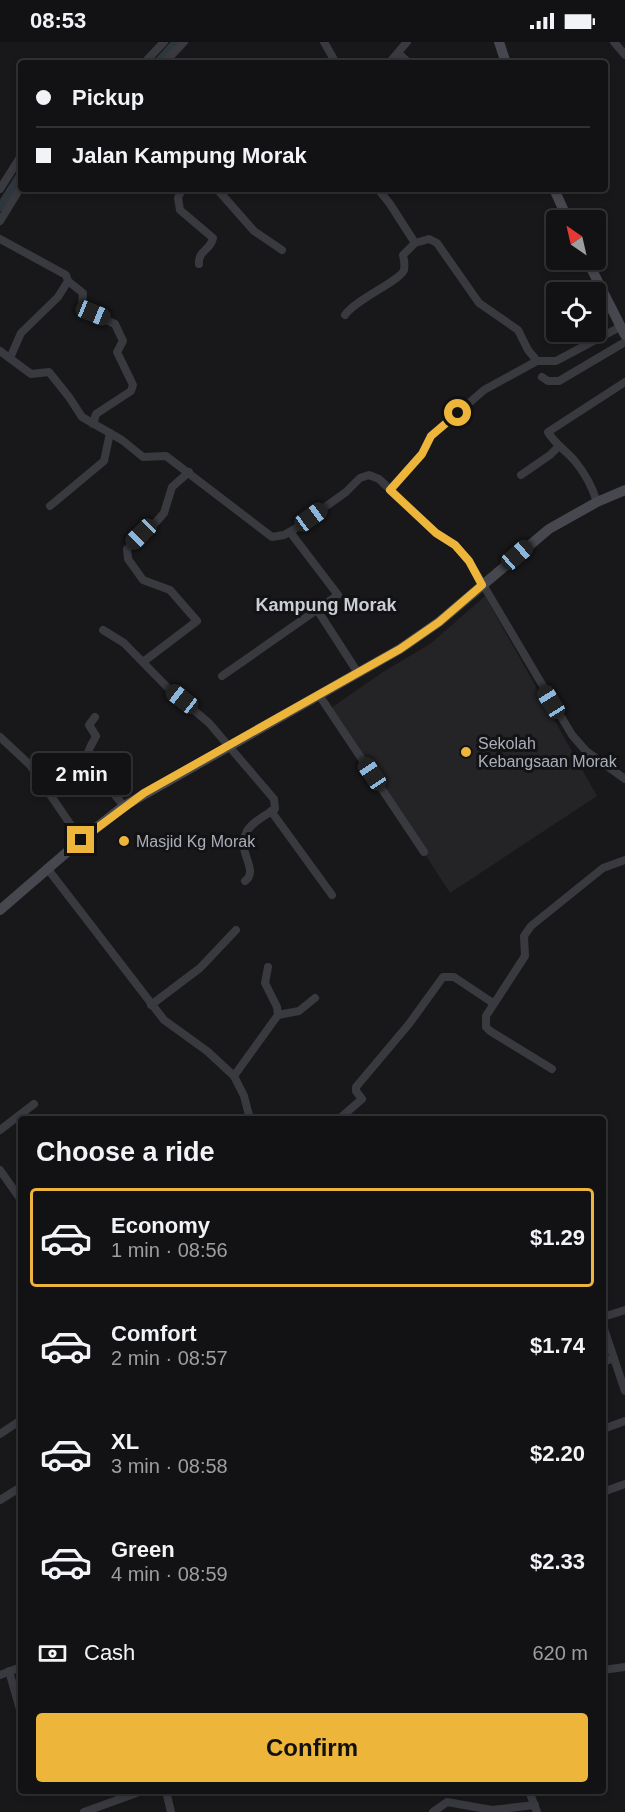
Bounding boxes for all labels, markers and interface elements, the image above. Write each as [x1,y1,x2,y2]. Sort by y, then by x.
text: 08:53 [30,8,86,33]
text: Pickup [72,85,144,110]
text: Jalan Kampung Morak [72,143,307,168]
north arrow [546,210,606,270]
map controls [546,210,606,342]
button: locate [546,282,606,342]
car [73,298,113,328]
route start [444,399,471,426]
car [291,499,331,535]
car [122,515,160,553]
car [498,536,536,574]
district label: Kampung Morak [255,595,397,615]
car [162,681,202,717]
car [534,682,568,722]
place label: Sekolah Kebangsaan Morak [478,735,618,770]
marker: Sekolah Kebangsaan Morak [459,745,473,759]
callout: 2 min [32,753,130,795]
car [354,754,390,794]
text: 2 min [55,763,108,785]
route end [67,826,94,853]
place label: Masjid Kg Morak [136,833,256,850]
marker: Masjid Kg Morak [117,834,131,848]
text: Choose a ride [36,1137,215,1167]
icon: car [39,1211,93,1265]
text: Economy [111,1213,210,1238]
text: $1.29 [530,1225,585,1250]
text: 1 min · 08:56 [111,1239,228,1261]
icon: car [39,1319,93,1373]
text: Comfort [111,1321,197,1346]
text: $1.74 [530,1333,585,1358]
text: 2 min · 08:57 [111,1347,228,1369]
icon: car [39,1427,93,1481]
text: XL [111,1429,139,1454]
text: $2.20 [530,1441,585,1466]
text: 3 min · 08:58 [111,1455,228,1477]
icon: car [39,1535,93,1589]
text: Green [111,1537,175,1562]
text: $2.33 [530,1549,585,1574]
text: 4 min · 08:59 [111,1563,228,1585]
icon: cash [36,1637,69,1670]
text: Cash [84,1640,135,1665]
text: 620 m [532,1642,588,1664]
button: Confirm [36,1713,588,1782]

